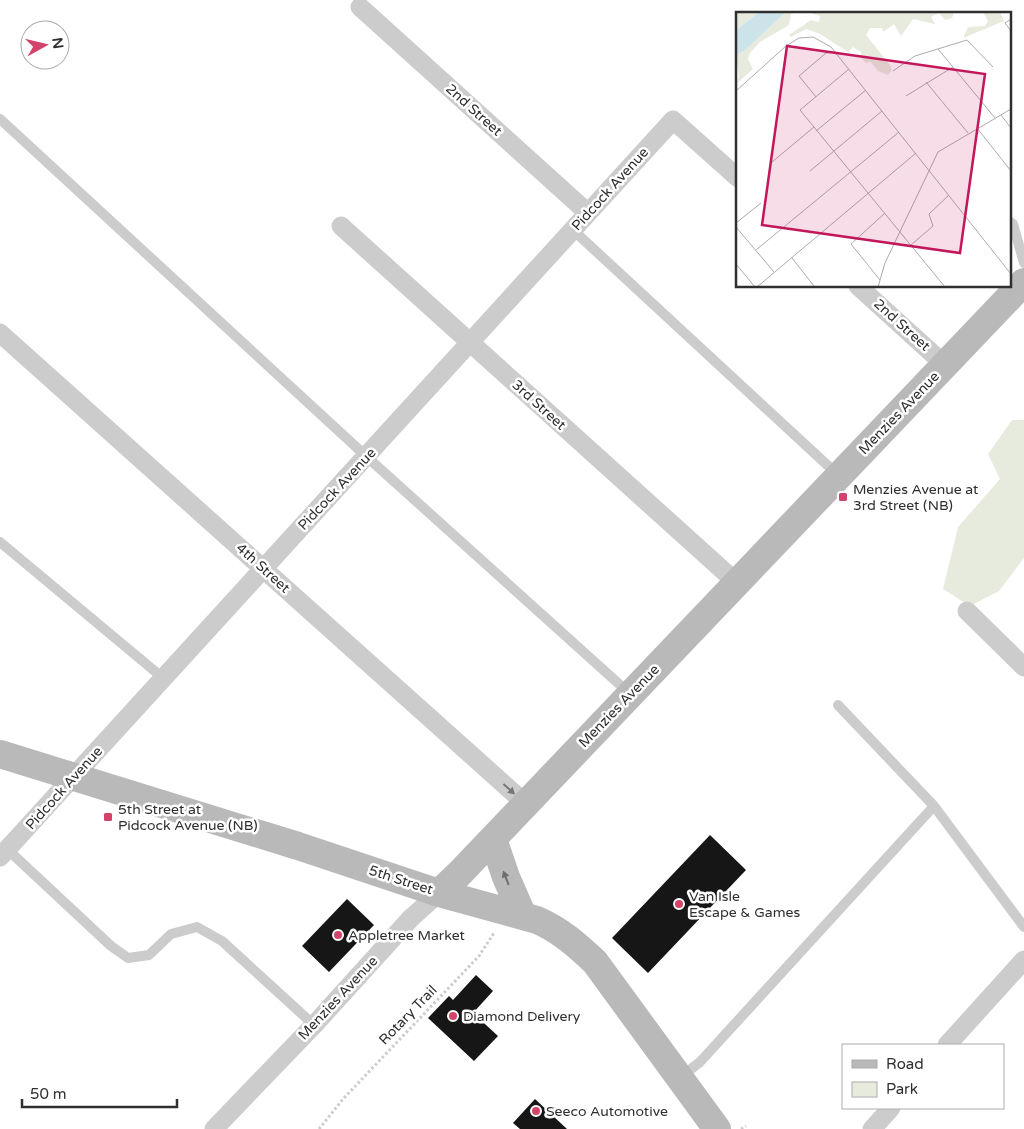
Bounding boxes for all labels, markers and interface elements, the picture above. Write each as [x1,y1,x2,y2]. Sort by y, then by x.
inset map [736,12,1012,288]
north arrow [20,20,70,70]
text: N [48,37,67,50]
street label: 2nd Street [442,80,506,140]
street label: Pidcock Avenue [568,144,652,234]
street label: 2nd Street [870,295,934,355]
street label: Menzies Avenue [855,368,943,458]
street label: 3rd Street [509,376,570,434]
street label: Pidcock Avenue [295,444,380,534]
place label: Menzies Avenue at 3rd Street (NB) [853,481,979,514]
marker: Menzies Avenue at 3rd Street (NB) [837,491,849,503]
street label: 4th Street [233,539,294,597]
street label: Menzies Avenue [575,661,663,751]
street label: Pidcock Avenue [22,743,106,833]
one-way arrow [502,783,514,795]
place label: 5th Street at Pidcock Avenue (NB) [118,801,258,834]
marker: 5th Street at Pidcock Avenue (NB) [102,811,114,823]
street label: 5th Street [367,862,436,899]
one-way arrow [502,871,510,885]
place label: Van Isle Escape & Games [689,888,800,921]
marker: Van Isle Escape & Games [673,898,685,910]
place label: Appletree Market [348,927,466,944]
marker: Appletree Market [332,929,344,941]
street label: Menzies Avenue [295,952,381,1044]
street label: Rotary Trail [375,982,441,1048]
place label: Diamond Delivery [463,1008,581,1025]
marker: Diamond Delivery [447,1010,459,1022]
legend [842,1044,1004,1109]
text: Road [886,1055,924,1073]
scale bar [22,1076,178,1108]
text: Park [886,1080,918,1098]
text: 50 m [30,1085,67,1103]
place label: Seeco Automotive [546,1103,668,1120]
marker: Seeco Automotive [530,1105,542,1117]

